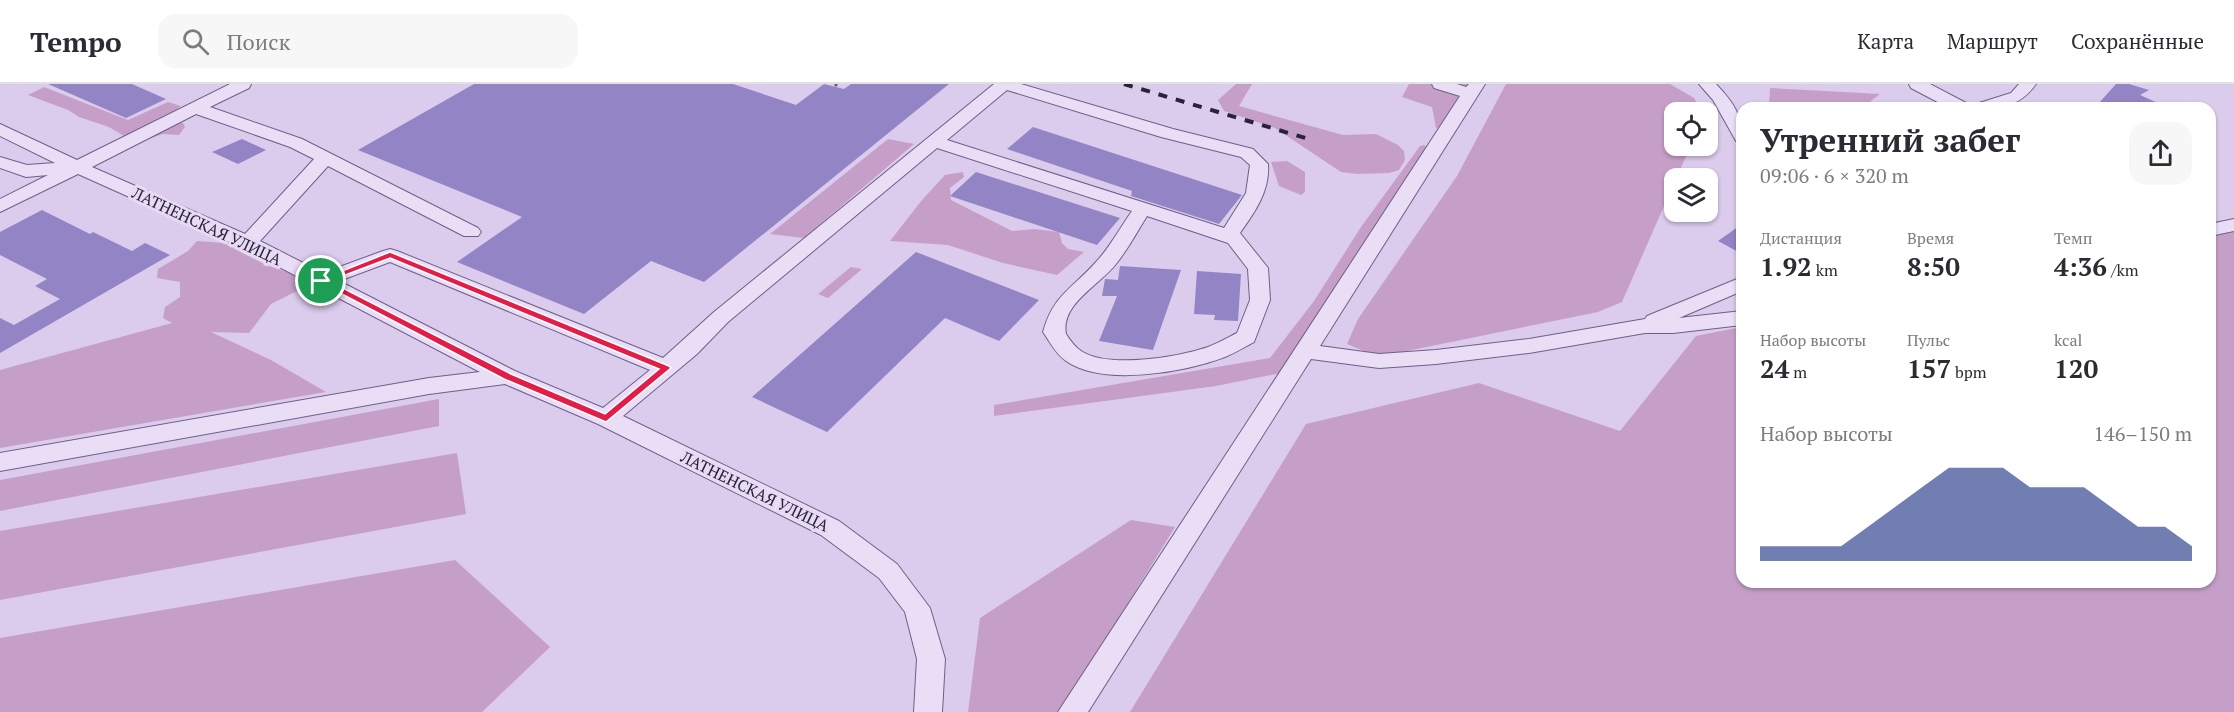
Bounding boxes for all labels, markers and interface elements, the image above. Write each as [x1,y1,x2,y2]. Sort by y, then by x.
search box [158,14,578,68]
text: Tempo [30,23,122,60]
icon: search [179,25,212,58]
text: Поиск [227,27,290,56]
text: Карта [1857,27,1914,55]
text: Маршрут [1947,27,2038,55]
text: Сохранённые [2071,27,2204,55]
map controls [1664,102,1718,222]
button: locate [1664,102,1718,156]
text: Утренний забег [1760,118,2020,161]
button: share [2129,122,2192,185]
text: 09:06 · 6 × 320 m [1760,162,1909,189]
button: layers [1664,168,1718,222]
street label: ЛАТНЕНСКАЯ УЛИЦА [128,181,285,270]
text: Дистанция [1760,227,1842,249]
text: Время [1907,227,1954,249]
text: Темп [2054,227,2092,249]
text: 1.92 [1760,249,1812,283]
text: 8:50 [1907,249,1960,283]
text: 4:36 [2054,249,2107,283]
pin [295,255,346,306]
text: km [1812,259,1838,281]
text: /km [2107,259,2138,281]
icon: arrive [304,264,337,297]
text: Набор высоты [1760,329,1866,351]
text: Пульс [1907,329,1950,351]
text: kcal [2054,329,2082,351]
text: 24 [1760,351,1789,385]
text: 157 [1907,351,1951,385]
text: 120 [2054,351,2098,385]
text: m [1789,361,1807,383]
text: bpm [1951,361,1987,383]
text: Набор высоты [1760,420,1893,447]
text: 146–150 m [2093,420,2192,447]
street label: ЛАТНЕНСКАЯ УЛИЦА [676,445,833,537]

